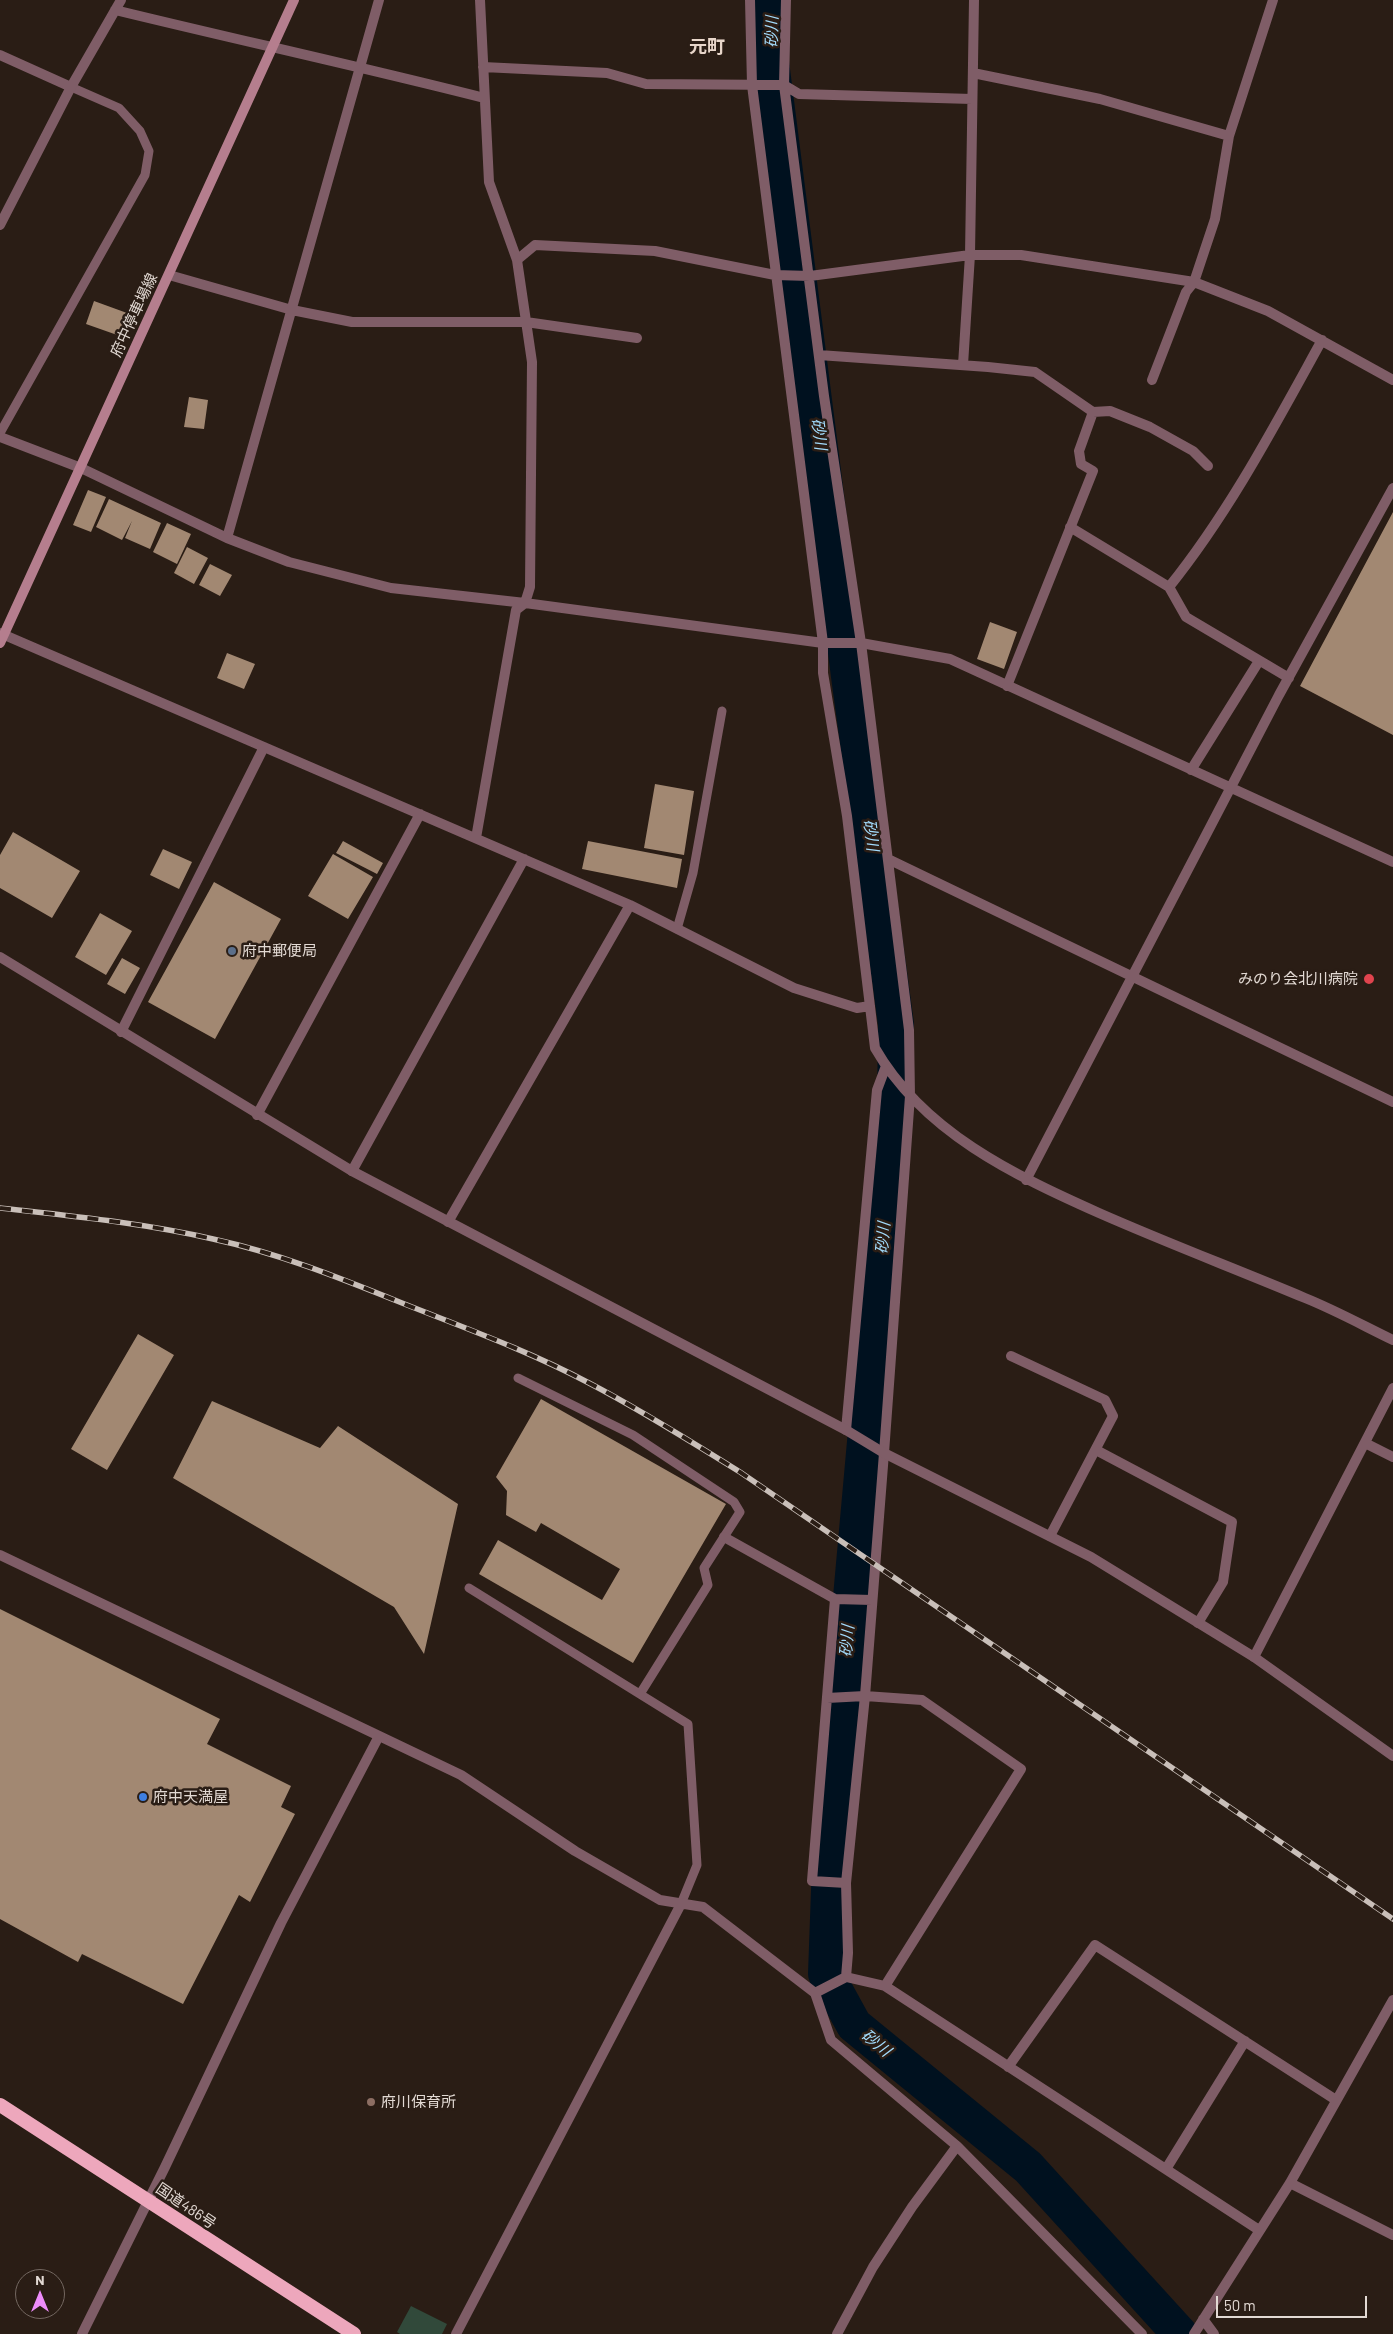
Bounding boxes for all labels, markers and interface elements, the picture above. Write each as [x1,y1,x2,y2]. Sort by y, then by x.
water label: 砂川 [762,16,782,48]
district label: 元町 [689,36,725,58]
street label: 府中停車場線 [107,270,161,360]
water label: 砂川 [808,417,830,451]
water label: 砂川 [860,818,882,852]
place label: 府中郵便局 [242,942,317,960]
marker: 府中郵便局 [226,945,238,957]
place label: みのり会北川病院 [1238,970,1358,988]
marker: みのり会北川病院 [1362,972,1376,986]
water label: 砂川 [872,1221,894,1255]
water label: 砂川 [836,1624,858,1658]
place label: 府中天満屋 [153,1788,228,1806]
marker: 府中天満屋 [137,1791,149,1803]
water label: 砂川 [858,2025,894,2061]
place label: 府川保育所 [381,2093,456,2111]
marker: 府川保育所 [365,2096,377,2108]
street label: 国道486号 [152,2179,220,2233]
north arrow [15,2269,65,2319]
text: N [35,2271,45,2288]
scale bar [1218,2286,1369,2318]
text: 50 m [1224,2296,1256,2314]

